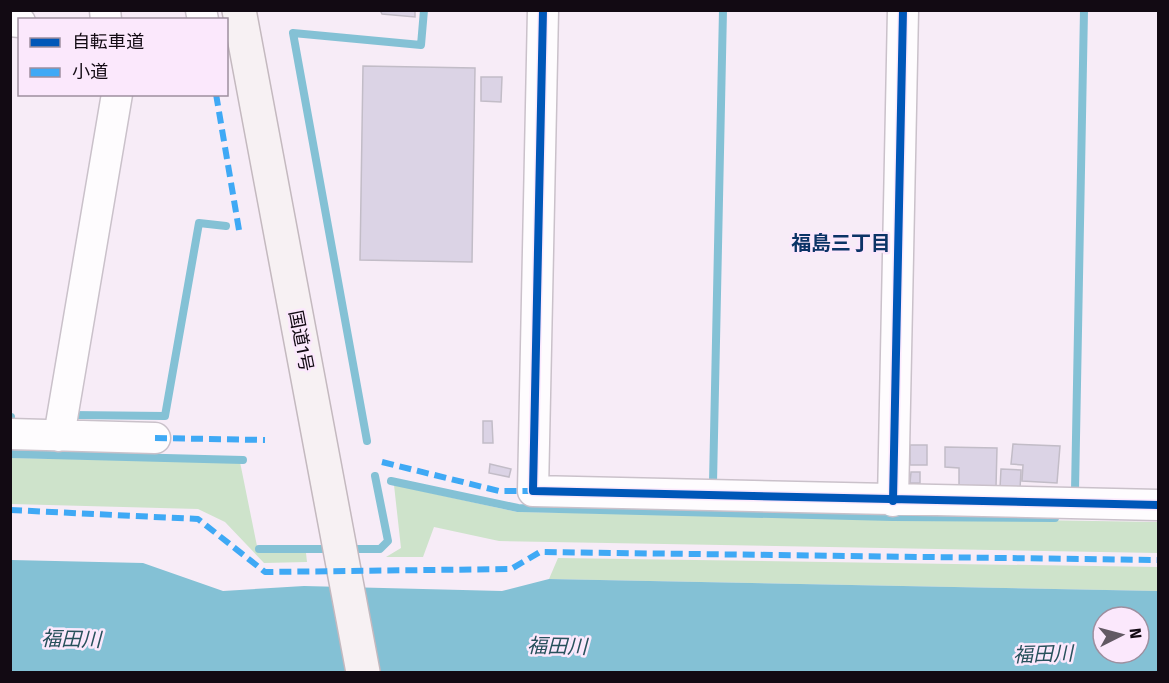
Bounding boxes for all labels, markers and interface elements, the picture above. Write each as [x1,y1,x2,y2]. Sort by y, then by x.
legend [18,18,228,96]
text: 自転車道 [72,31,144,53]
text: 小道 [72,61,108,83]
district label: 福島三丁目 [791,231,891,255]
street label: 国道1号 [284,309,318,373]
north arrow [1091,605,1151,665]
water label: 福田川 [41,626,103,652]
text: N [1125,627,1145,640]
water label: 福田川 [527,633,589,659]
water label: 福田川 [1013,641,1075,667]

